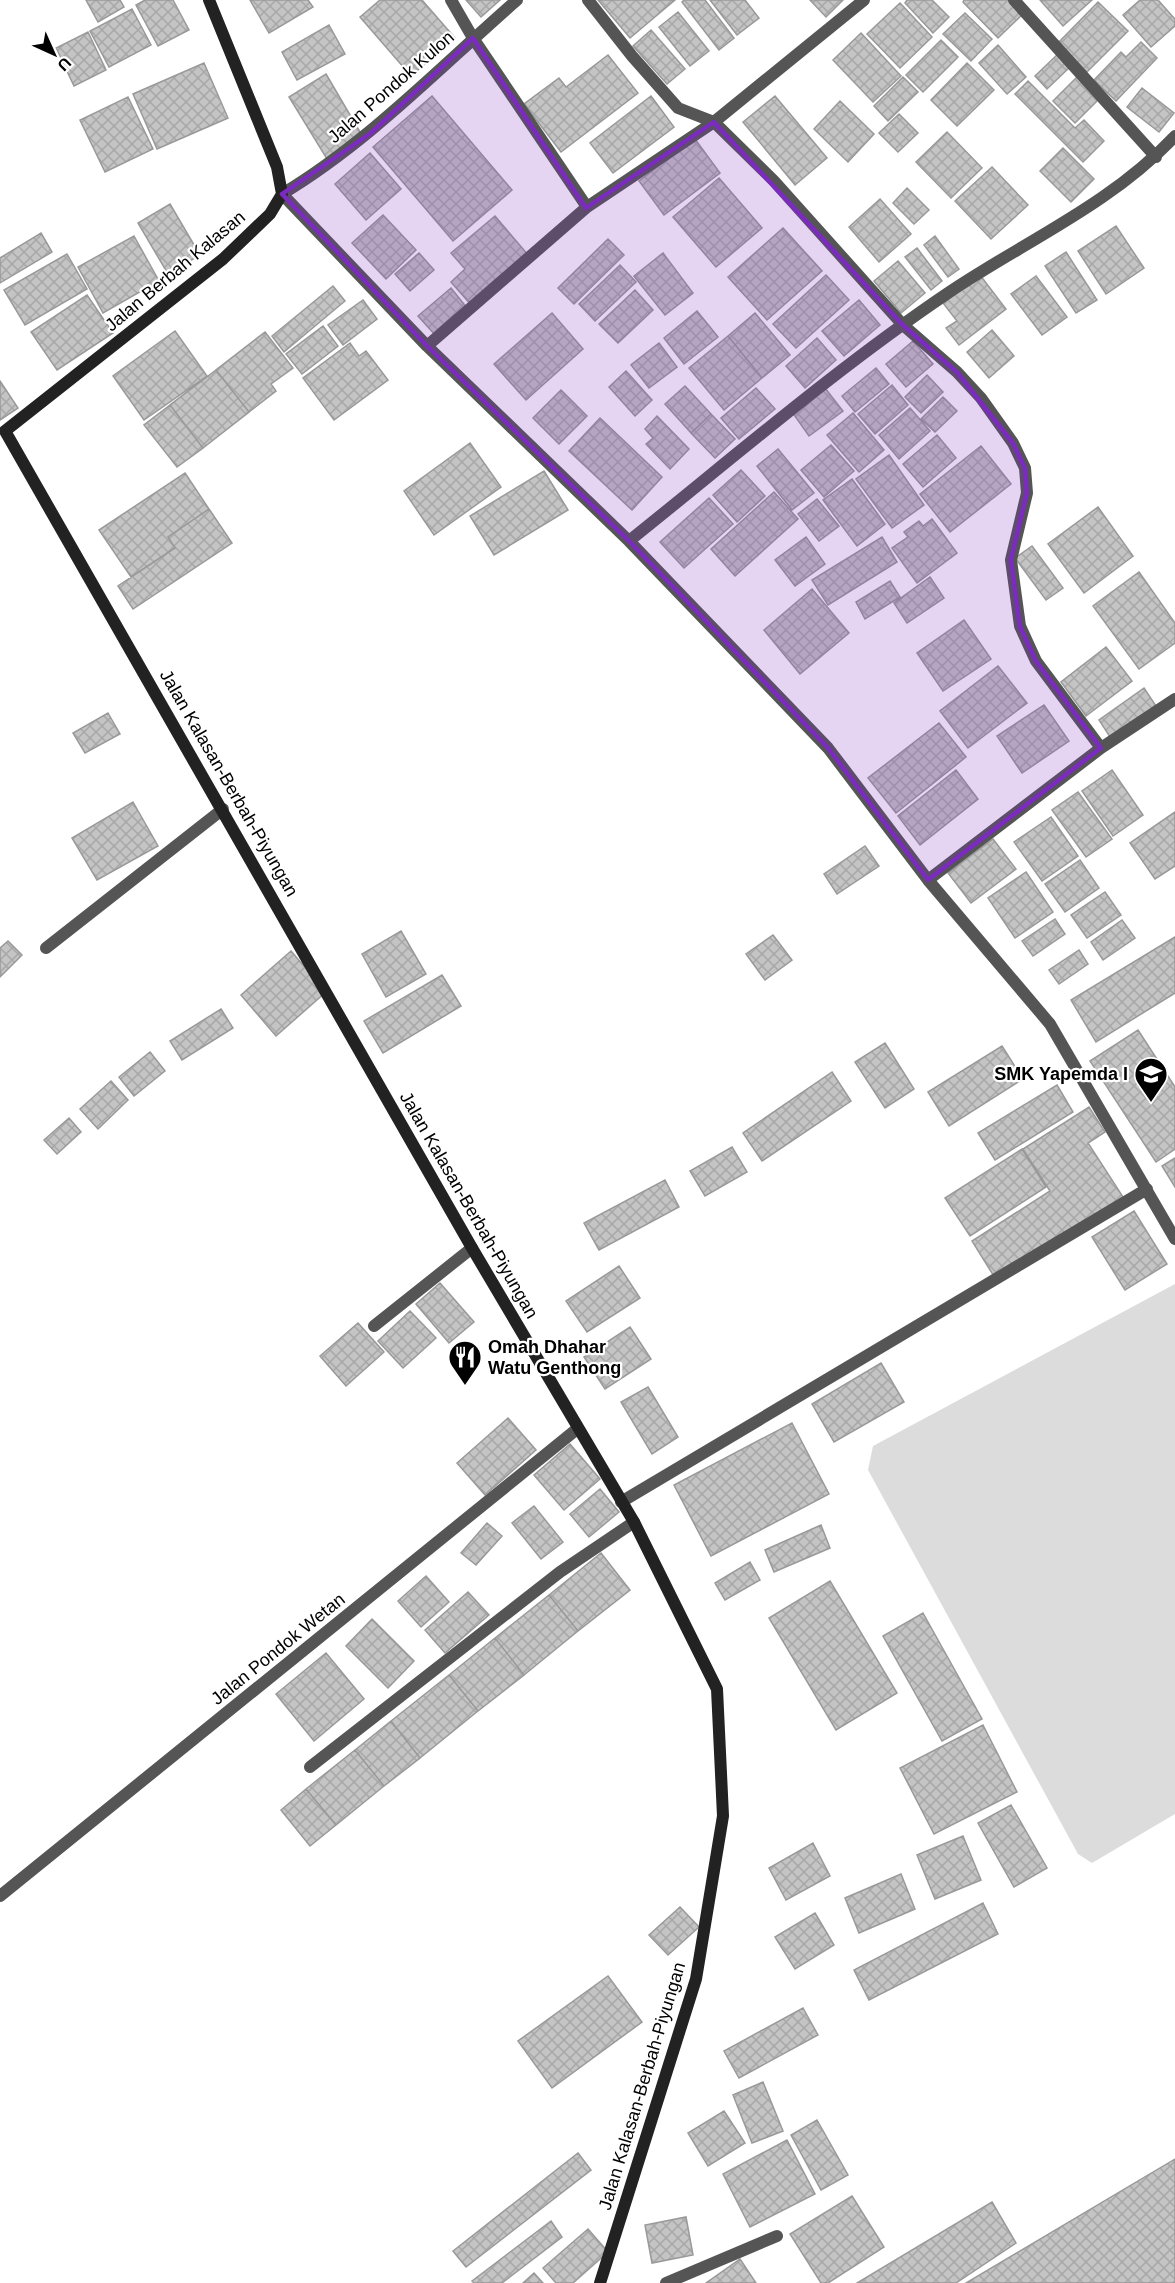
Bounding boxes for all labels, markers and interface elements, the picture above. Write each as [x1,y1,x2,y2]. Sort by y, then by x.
north arrow [24,24,84,84]
street label: Jalan Pondok Kulon [324,27,458,147]
text: U [54,54,74,74]
street label: Jalan Berbah Kalasan [101,207,249,335]
street label: Jalan Kalasan-Berbah-Piyungan [156,666,302,900]
school or university icon: SMK Yapemda I [1133,1056,1169,1103]
place label: SMK Yapemda I [994,1064,1128,1084]
street label: Jalan Kalasan-Berbah-Piyungan [396,1088,542,1322]
place label: Omah Dhahar Watu Genthong [488,1337,621,1378]
restaurant icon: Omah Dhahar Watu Genthong [447,1339,483,1386]
street label: Jalan Pondok Wetan [207,1589,349,1709]
street label: Jalan Kalasan-Berbah-Piyungan [595,1960,689,2212]

